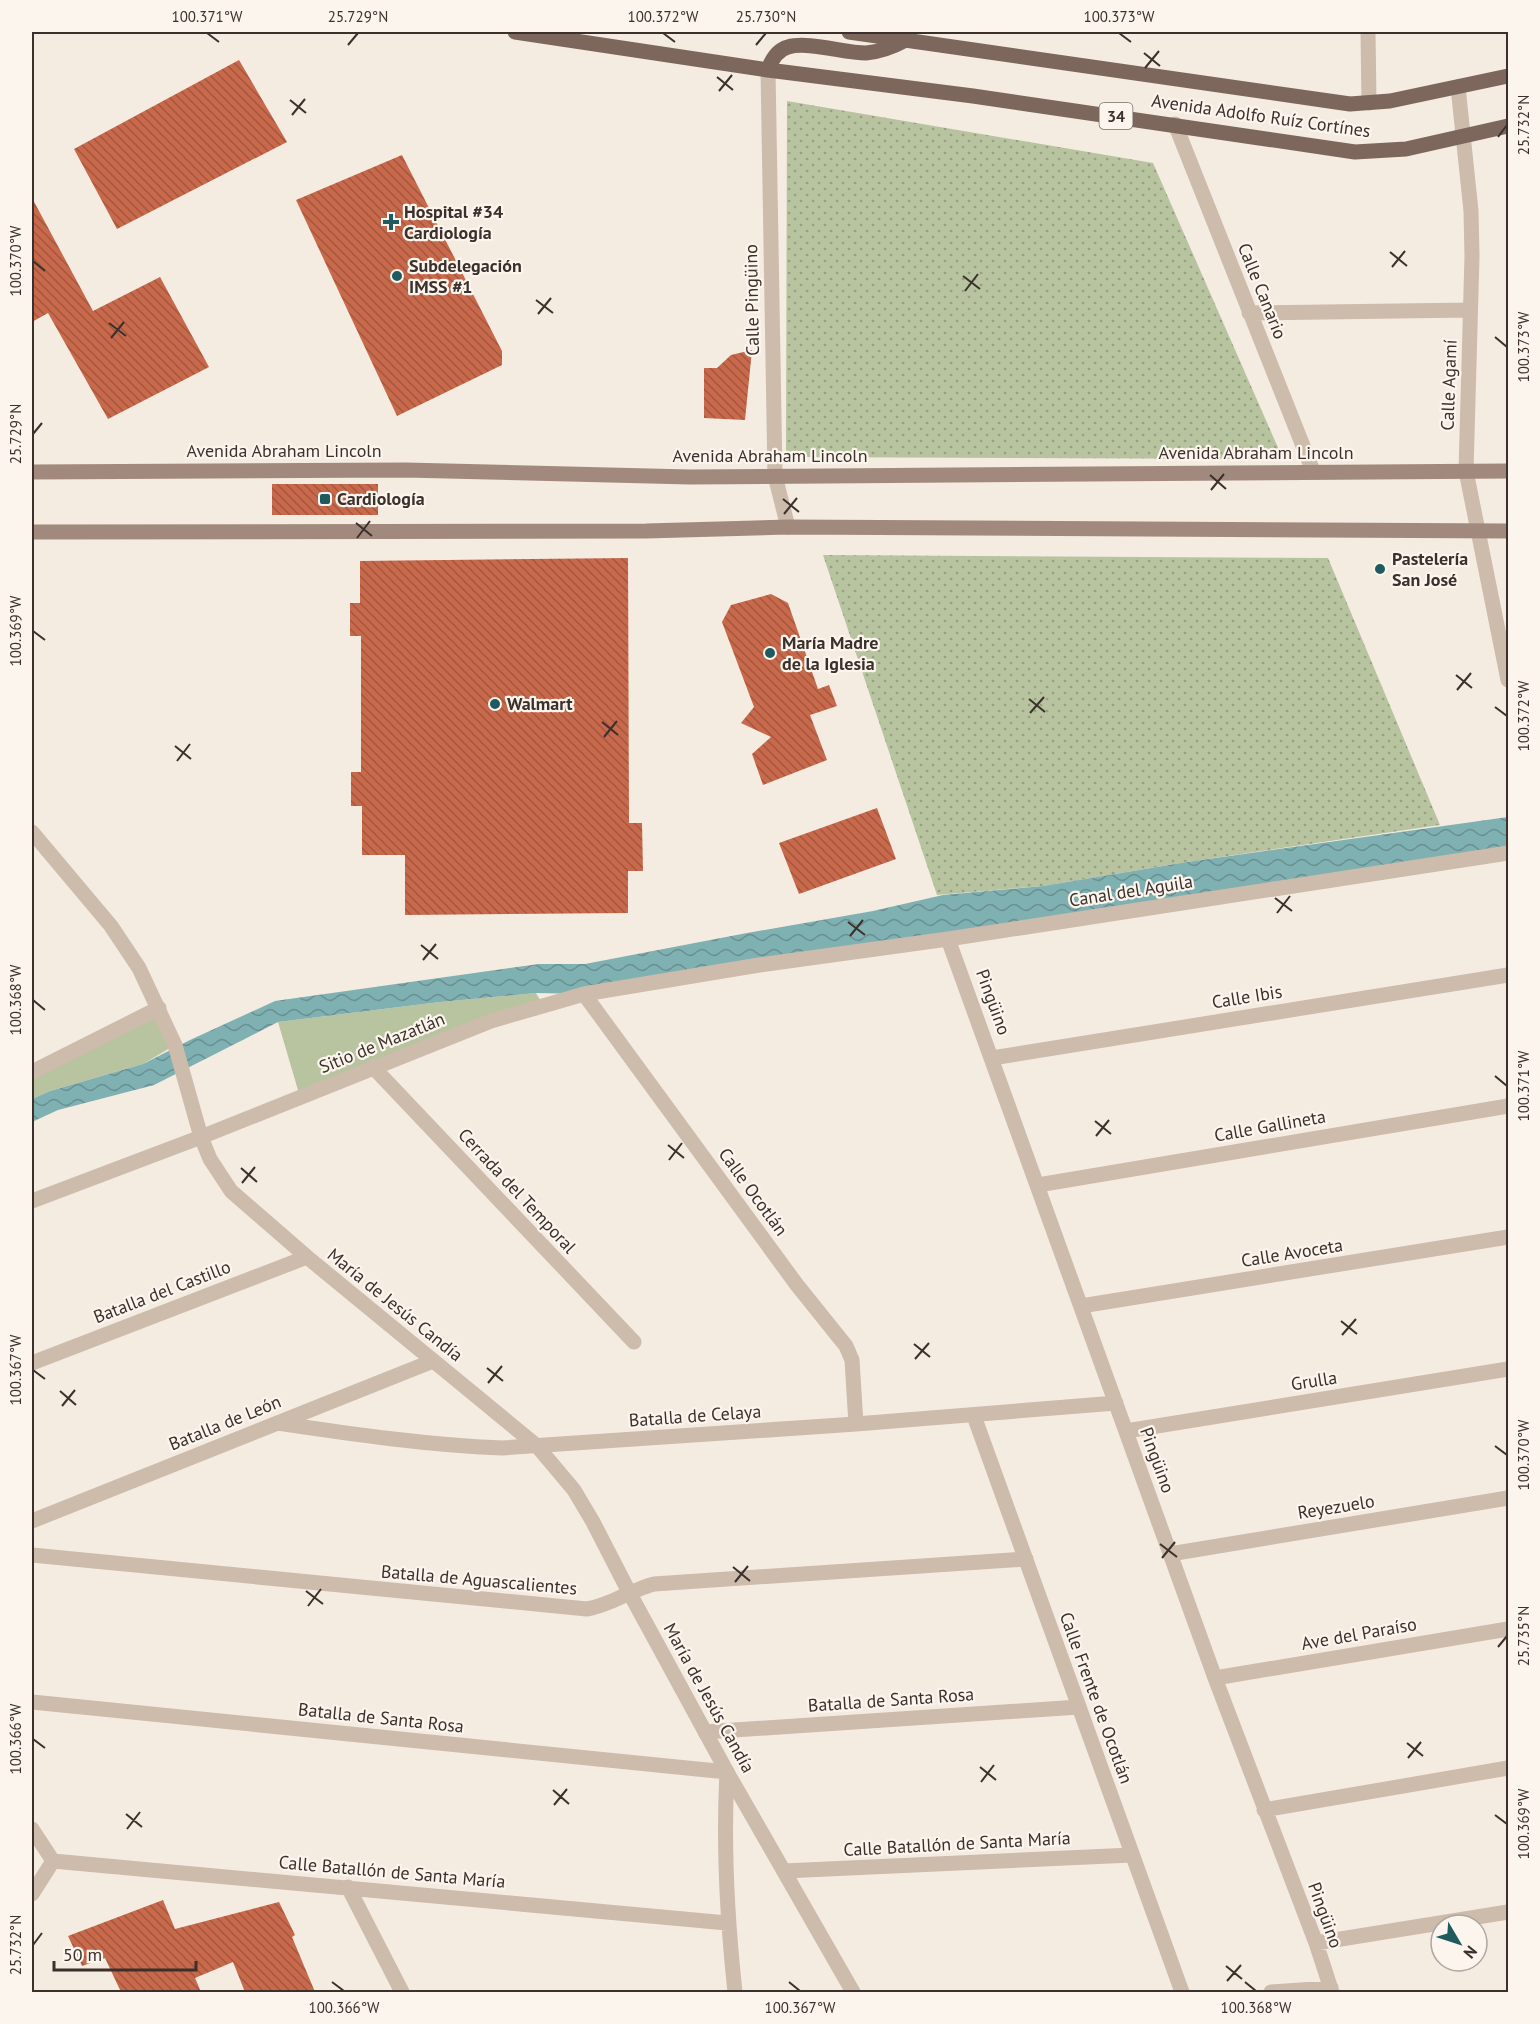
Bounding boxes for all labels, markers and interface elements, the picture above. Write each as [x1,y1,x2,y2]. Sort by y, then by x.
text: 100.371°W [171,7,243,26]
text: 25.729°N [328,7,388,26]
text: 100.372°W [627,7,699,26]
text: 25.730°N [736,7,796,26]
text: 100.373°W [1083,7,1155,26]
street label: Avenida Adolfo Ruíz Cortínes [1150,89,1372,142]
text: 25.732°N [1514,95,1533,155]
road number: 34 [1100,103,1132,129]
place label: Hospital #34 Cardiología [404,200,503,244]
marker: Hospital #34 Cardiología [382,213,400,231]
text: 100.370°W [6,225,25,297]
street label: Calle Canario [1233,239,1292,342]
street label: Calle Pingüino [739,244,764,356]
place label: Subdelegación IMSS #1 [409,254,522,298]
marker: Subdelegación IMSS #1 [390,269,404,283]
text: 100.373°W [1514,311,1533,383]
street label: Calle Agamí [1435,339,1462,431]
text: 25.729°N [6,404,25,464]
street label: Avenida Abraham Lincoln [187,439,381,462]
street label: Avenida Abraham Lincoln [1159,441,1353,464]
street label: Avenida Abraham Lincoln [673,444,867,467]
place label: Cardiología [337,487,425,510]
marker: Cardiología [318,492,332,506]
place label: Pastelería San José [1392,547,1468,591]
marker: Pastelería San José [1373,562,1387,576]
text: 100.369°W [6,595,25,667]
place label: María Madre de la Iglesia [782,631,878,675]
marker: María Madre de la Iglesia [763,646,777,660]
text: 100.372°W [1514,680,1533,752]
place label: Walmart [507,692,573,715]
marker: Walmart [488,697,502,711]
street label: Canal del Aguila [1068,869,1194,912]
text: 100.368°W [6,964,25,1036]
street label: Pingüino [971,966,1016,1038]
street label: Calle Ibis [1210,980,1284,1013]
street label: Sitio de Mazatlán [316,1007,448,1078]
text: 100.371°W [1514,1050,1533,1122]
street label: Calle Gallineta [1212,1104,1327,1147]
street label: Cerrada del Temporal [453,1123,582,1259]
street label: Calle Ocotlán [714,1143,793,1240]
street label: Calle Avoceta [1239,1233,1344,1272]
street label: María de Jesús Candía [323,1243,468,1366]
street label: Batalla del Castillo [90,1255,234,1328]
text: 100.367°W [6,1334,25,1406]
street label: Grulla [1289,1366,1339,1395]
street label: Batalla de León [165,1390,284,1455]
street label: Batalla de Celaya [628,1399,762,1432]
text: 100.370°W [1514,1419,1533,1491]
street label: Pingüino [1135,1424,1180,1496]
street label: Reyezuelo [1296,1489,1376,1524]
street label: Batalla de Aguascalientes [380,1559,578,1600]
text: 25.735°N [1514,1606,1533,1666]
street label: Calle Frente de Ocotlán [1055,1609,1138,1787]
street label: Ave del Paraíso [1299,1612,1418,1655]
street label: María de Jesús Candía [659,1619,760,1777]
street label: Batalla de Santa Rosa [807,1682,975,1717]
street label: Batalla de Santa Rosa [297,1697,465,1738]
text: 100.366°W [6,1703,25,1775]
text: 100.369°W [1514,1788,1533,1860]
street label: Calle Batallón de Santa María [843,1826,1071,1861]
street label: Calle Batallón de Santa María [278,1850,506,1893]
street label: Pingüino [1303,1879,1348,1951]
north arrow [1429,1913,1489,1973]
text: 25.732°N [6,1915,25,1975]
scale bar [54,1934,196,1972]
text: N [1460,1942,1482,1963]
text: 50 m [63,1943,102,1966]
text: 100.366°W [308,1998,380,2017]
text: 100.367°W [764,1998,836,2017]
text: 100.368°W [1220,1998,1292,2017]

